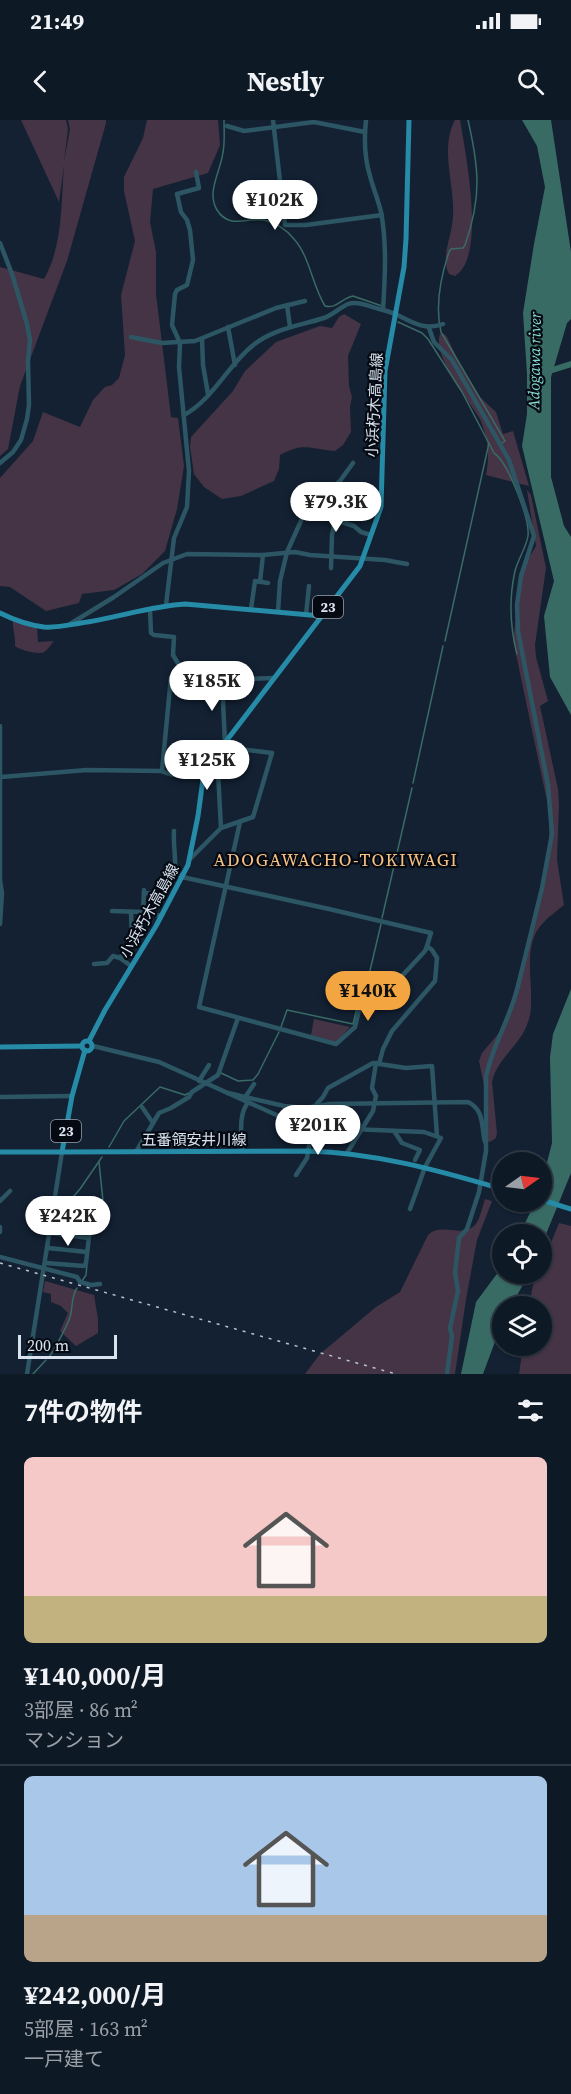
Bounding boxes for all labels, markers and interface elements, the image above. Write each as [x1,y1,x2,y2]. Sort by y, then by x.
text: 21:49 [30,6,84,36]
text: Nestly [247,63,324,100]
icon: back [24,65,57,98]
icon: search [514,65,547,98]
pin: ¥102K [233,180,317,231]
text: ¥102K [246,185,304,213]
water label: Adogawa river [522,311,546,411]
street label: 小浜朽木高島線 [361,352,387,458]
pin: ¥79.3K [287,482,385,533]
text: ¥79.3K [304,487,368,515]
road number: 23 [313,596,343,618]
pin: ¥185K [170,661,254,712]
text: ¥185K [183,666,241,694]
pin: ¥125K [165,740,249,791]
text: ¥125K [178,745,236,773]
district label: ADOGAWACHO-TOKIWAGI [214,847,458,872]
street label: 小浜朽木高島線 [114,860,184,962]
pin: ¥140K [326,971,410,1022]
text: ¥140K [339,976,397,1004]
pin: ¥201K [276,1105,360,1156]
text: ¥201K [289,1110,347,1138]
road number: 23 [51,1120,81,1142]
street label: 五番領安井川線 [141,1129,247,1150]
north arrow [492,1152,552,1212]
map controls [492,1152,552,1356]
pin: ¥242K [26,1196,110,1247]
text: ¥242K [39,1201,97,1229]
button: locate [492,1224,552,1284]
button: layers [492,1296,552,1356]
scale bar [18,1332,117,1360]
text: 200 m [27,1334,69,1356]
text: 7件の物件 [24,1394,142,1430]
icon: filters [514,1394,547,1427]
icon: home [232,1496,340,1604]
text: ¥140,000/月 [24,1658,167,1694]
text: 3部屋 · 86 m² [24,1696,138,1724]
text: マンション [24,1726,124,1754]
icon: home [232,1815,340,1923]
text: ¥242,000/月 [24,1977,167,2013]
text: 5部屋 · 163 m² [24,2015,148,2043]
text: 一戸建て [24,2045,104,2073]

